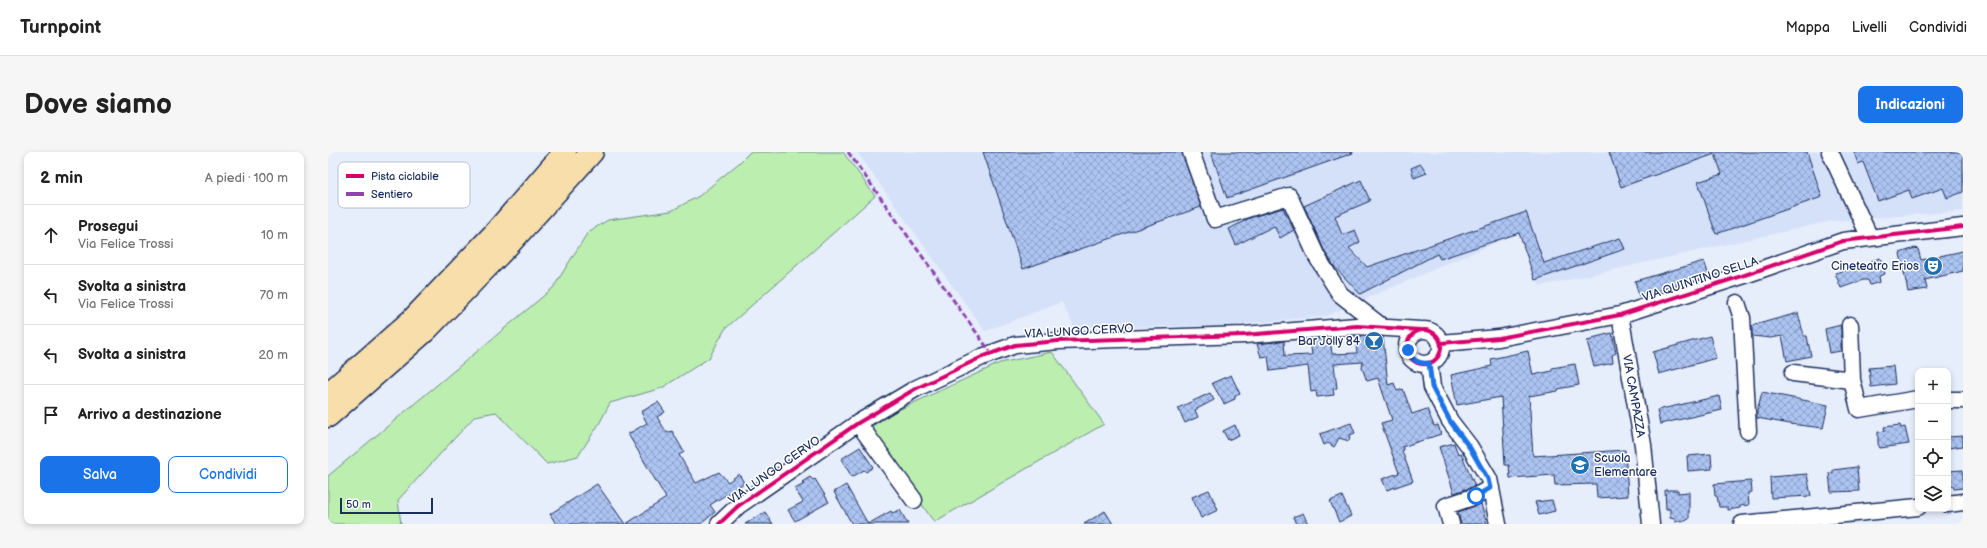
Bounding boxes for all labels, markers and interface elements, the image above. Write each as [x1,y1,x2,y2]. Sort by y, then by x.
text: Turnpoint [20,16,101,39]
text: Mappa [1786,19,1830,36]
text: Livelli [1852,19,1887,36]
text: Condividi [1909,19,1967,36]
button: Indicazioni [1858,86,1963,123]
text: Dove siamo [24,88,172,121]
legend [338,162,470,208]
text: 2 min [40,168,83,188]
text: A piedi · 100 m [205,170,288,186]
text: Pista ciclabile [371,170,439,183]
text: Sentiero [371,188,413,201]
text: Prosegui [78,217,138,236]
icon: ahead [40,224,62,246]
text: 10 m [261,227,288,243]
text: Via Felice Trossi [78,236,174,252]
street label: VIA QUINTINO SELLA [1640,253,1761,305]
theatre icon: Cineteatro Erios [1922,255,1944,277]
place label: Cineteatro Erios [1831,259,1919,274]
text: Svolta a sinistra [78,277,186,296]
icon: left [40,284,62,306]
text: 70 m [260,287,288,303]
text: Via Felice Trossi [78,296,174,312]
street label: VIA LUNGO CERVO [1024,321,1134,342]
bar icon: Bar Jolly 84 [1363,330,1385,352]
place label: Bar Jolly 84 [1298,334,1361,349]
route end [1399,341,1417,359]
icon: left [40,344,62,366]
text: Svolta a sinistra [78,345,186,364]
text: 20 m [258,347,288,363]
street label: VIA CAMPAZZA [1619,353,1648,439]
map controls [1915,368,1951,512]
button: + [1915,368,1951,404]
icon: arrive [40,404,62,426]
button: − [1915,404,1951,440]
text: Arrivo a destinazione [78,405,222,424]
street label: VIA LUNGO CERVO [725,433,823,508]
button: locate [1915,440,1951,476]
place label: Scuola Elementare [1594,451,1657,480]
school or university icon: Scuola Elementare [1569,454,1591,476]
button: Salva [40,456,160,493]
button: Condividi [168,456,288,493]
button: layers [1915,476,1951,512]
route start [1467,487,1485,505]
scale bar [340,496,433,515]
text: 50 m [346,498,371,511]

